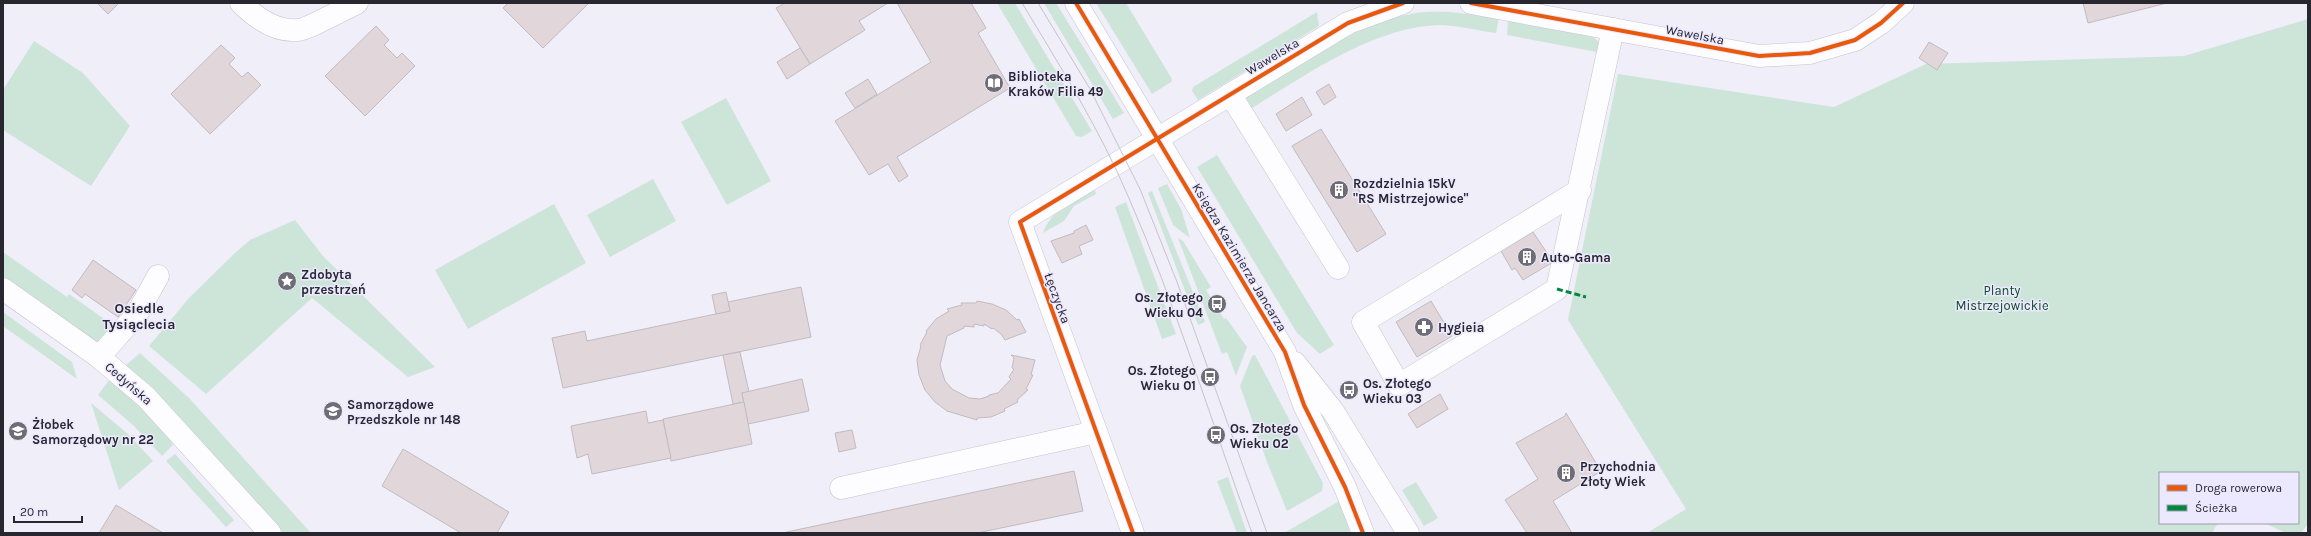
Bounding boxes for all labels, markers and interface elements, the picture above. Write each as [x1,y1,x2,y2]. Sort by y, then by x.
street label: Wawelska [1664,21,1726,48]
street label: Wawelska [1243,35,1302,78]
place label: Biblioteka Kraków Filia 49 [1008,69,1104,99]
library icon: Biblioteka Kraków Filia 49 [983,72,1005,94]
place label: Rozdzielnia 15kV "RS Mistrzejowice" [1353,176,1469,206]
building icon: Rozdzielnia 15kV "RS Mistrzejowice" [1328,179,1350,201]
street label: Księdza Kazimierza Jancarza [1189,180,1290,334]
building icon: Auto-Gama [1516,246,1538,268]
place label: Auto-Gama [1541,250,1611,265]
place label: Zdobyta przestrzeń [301,267,366,297]
place icon: Zdobyta przestrzeń [276,270,298,292]
street label: Łęczycka [1041,271,1074,326]
park label: Planty Mistrzejowickie [1955,283,2049,313]
place label: Os. Złotego Wieku 04 [1135,290,1203,320]
bus stop icon: Os. Złotego Wieku 04 [1206,293,1228,315]
district label: Osiedle Tysiąclecia [103,300,175,333]
pharmacy icon: Hygieia [1413,316,1435,338]
place label: Hygieia [1438,320,1484,335]
street label: Cedyńska [102,359,155,408]
place label: Os. Złotego Wieku 01 [1128,363,1196,393]
bus stop icon: Os. Złotego Wieku 01 [1199,366,1221,388]
place label: Os. Złotego Wieku 03 [1363,376,1431,406]
bus stop icon: Os. Złotego Wieku 03 [1338,379,1360,401]
place label: Samorządowe Przedszkole nr 148 [347,397,461,427]
school or university icon: Samorządowe Przedszkole nr 148 [322,400,344,422]
place label: Żłobek Samorządowy nr 22 [32,416,154,448]
school or university icon: Żłobek Samorządowy nr 22 [7,420,29,442]
place label: Os. Złotego Wieku 02 [1230,421,1298,451]
bus stop icon: Os. Złotego Wieku 02 [1205,424,1227,446]
place label: Przychodnia Złoty Wiek [1580,459,1656,489]
building icon: Przychodnia Złoty Wiek [1555,462,1577,484]
legend [2159,472,2299,524]
text: Droga rowerowa [2195,481,2282,495]
scale bar [14,498,82,524]
text: Ścieżka [2195,500,2237,515]
text: 20 m [20,505,48,519]

